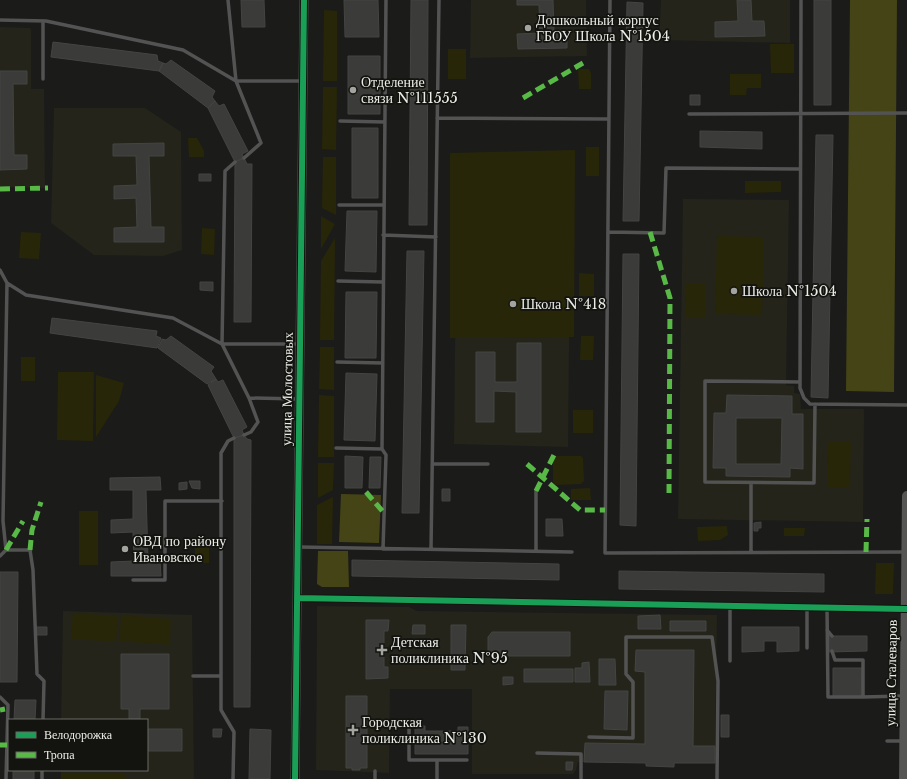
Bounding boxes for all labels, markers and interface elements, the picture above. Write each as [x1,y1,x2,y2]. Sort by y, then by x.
place label: Дошкольный корпус ГБОУ Школа №1504 [536,11,670,45]
marker: Дошкольный корпус ГБОУ Школа №1504 [523,23,533,33]
place label: Отделение связи №111555 [361,73,458,107]
marker: Отделение связи №111555 [348,85,358,95]
place label: Школа №1504 [742,282,837,300]
marker: Школа №1504 [729,286,739,296]
place label: Школа №418 [521,295,606,313]
marker: Школа №418 [508,299,518,309]
street label: улица Молостовых [277,332,297,446]
place label: ОВД по району Ивановское [133,532,226,566]
marker: ОВД по району Ивановское [120,544,130,554]
street label: улица Сталеваров [881,619,901,727]
place label: Детская поликлиника №95 [391,633,508,667]
marker: Детская поликлиника №95 [376,644,388,656]
place label: Городская поликлиника №130 [362,713,487,747]
legend [8,719,148,771]
marker: Городская поликлиника №130 [347,724,359,736]
text: Велодорожка [44,727,113,742]
text: Тропа [44,747,75,762]

